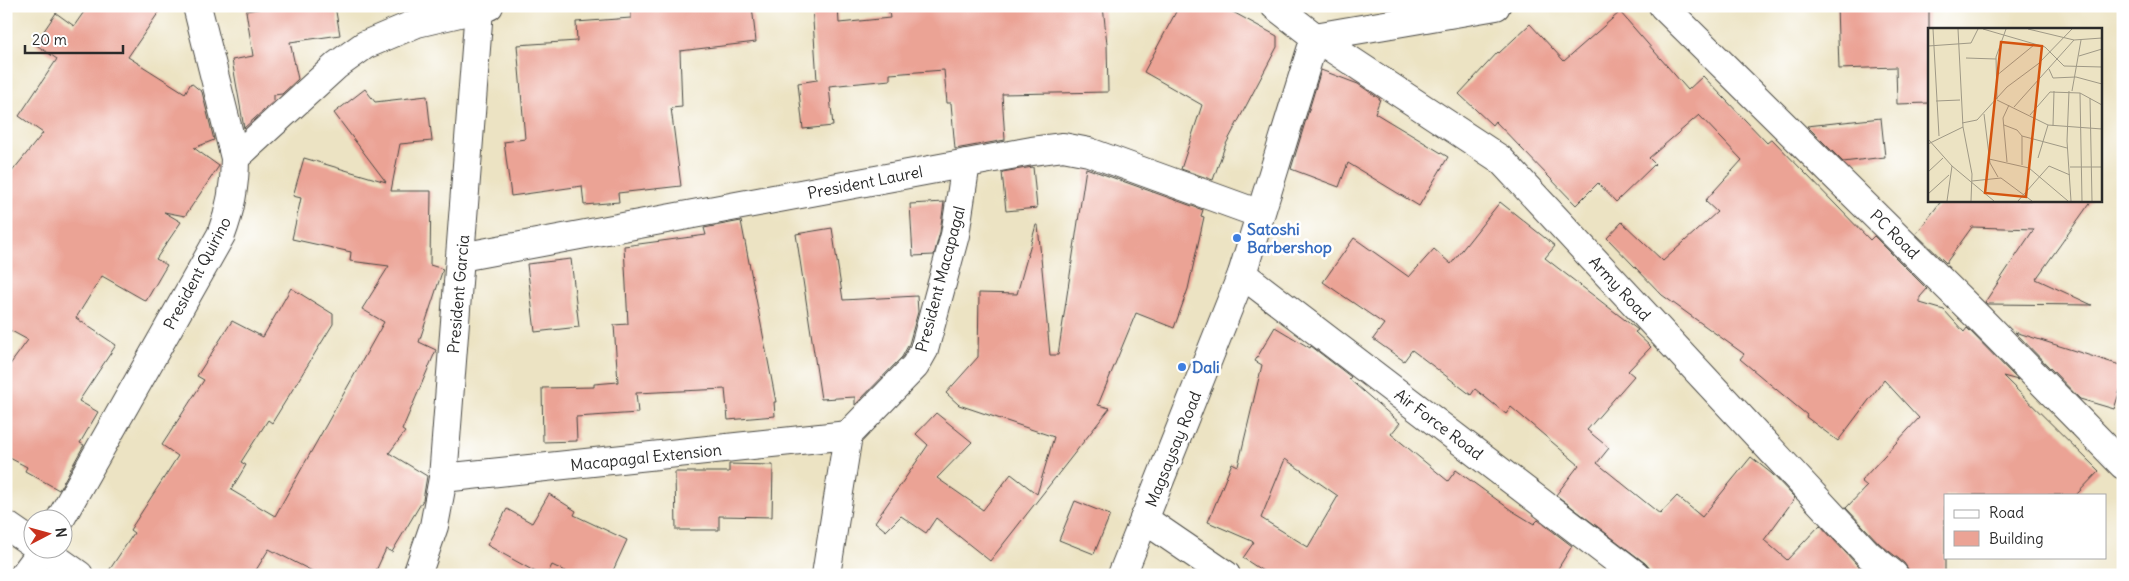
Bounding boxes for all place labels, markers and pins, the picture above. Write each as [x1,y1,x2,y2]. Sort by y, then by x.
place label: Satoshi Barbershop [1247,219,1332,258]
marker: Satoshi Barbershop [1231,232,1243,244]
place label: Dali [1192,357,1220,377]
marker: Dali [1176,361,1188,373]

